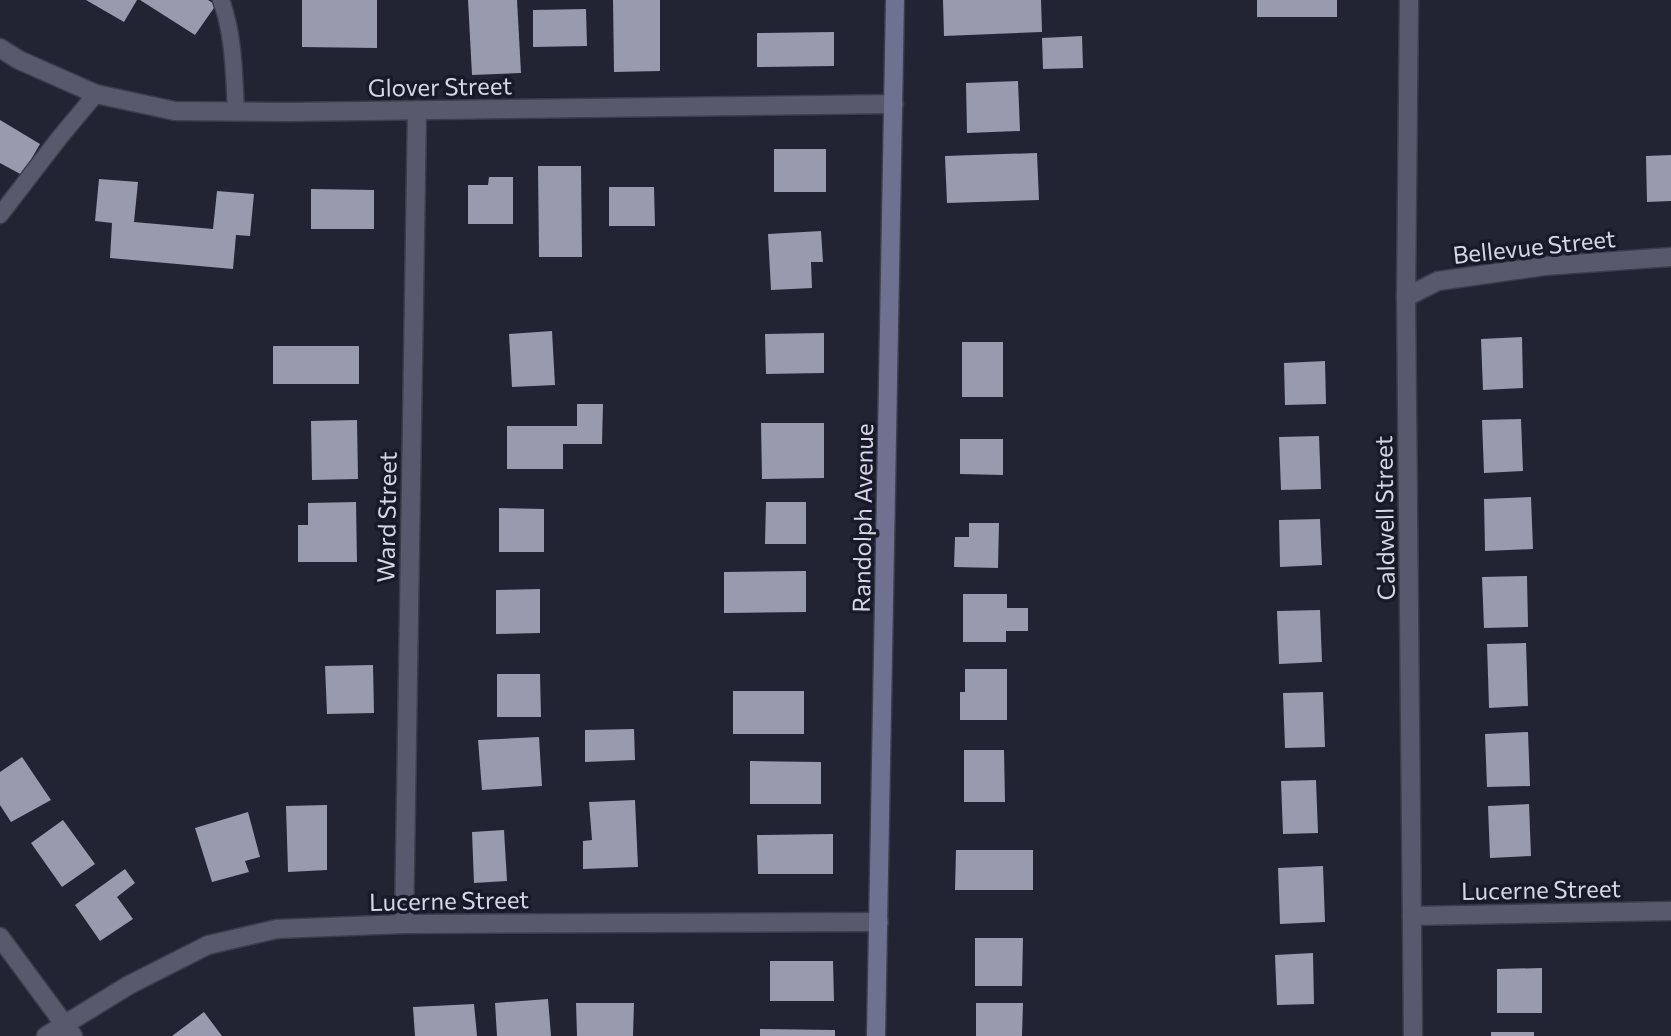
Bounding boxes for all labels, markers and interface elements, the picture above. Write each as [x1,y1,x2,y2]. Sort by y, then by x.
street label: Glover Street [368,70,512,102]
street label: Bellevue Street [1451,223,1617,269]
street label: Randolph Avenue [846,423,878,613]
street label: Caldwell Street [1368,435,1400,601]
street label: Ward Street [370,451,402,583]
street label: Lucerne Street [1461,873,1621,905]
street label: Lucerne Street [369,884,529,916]

